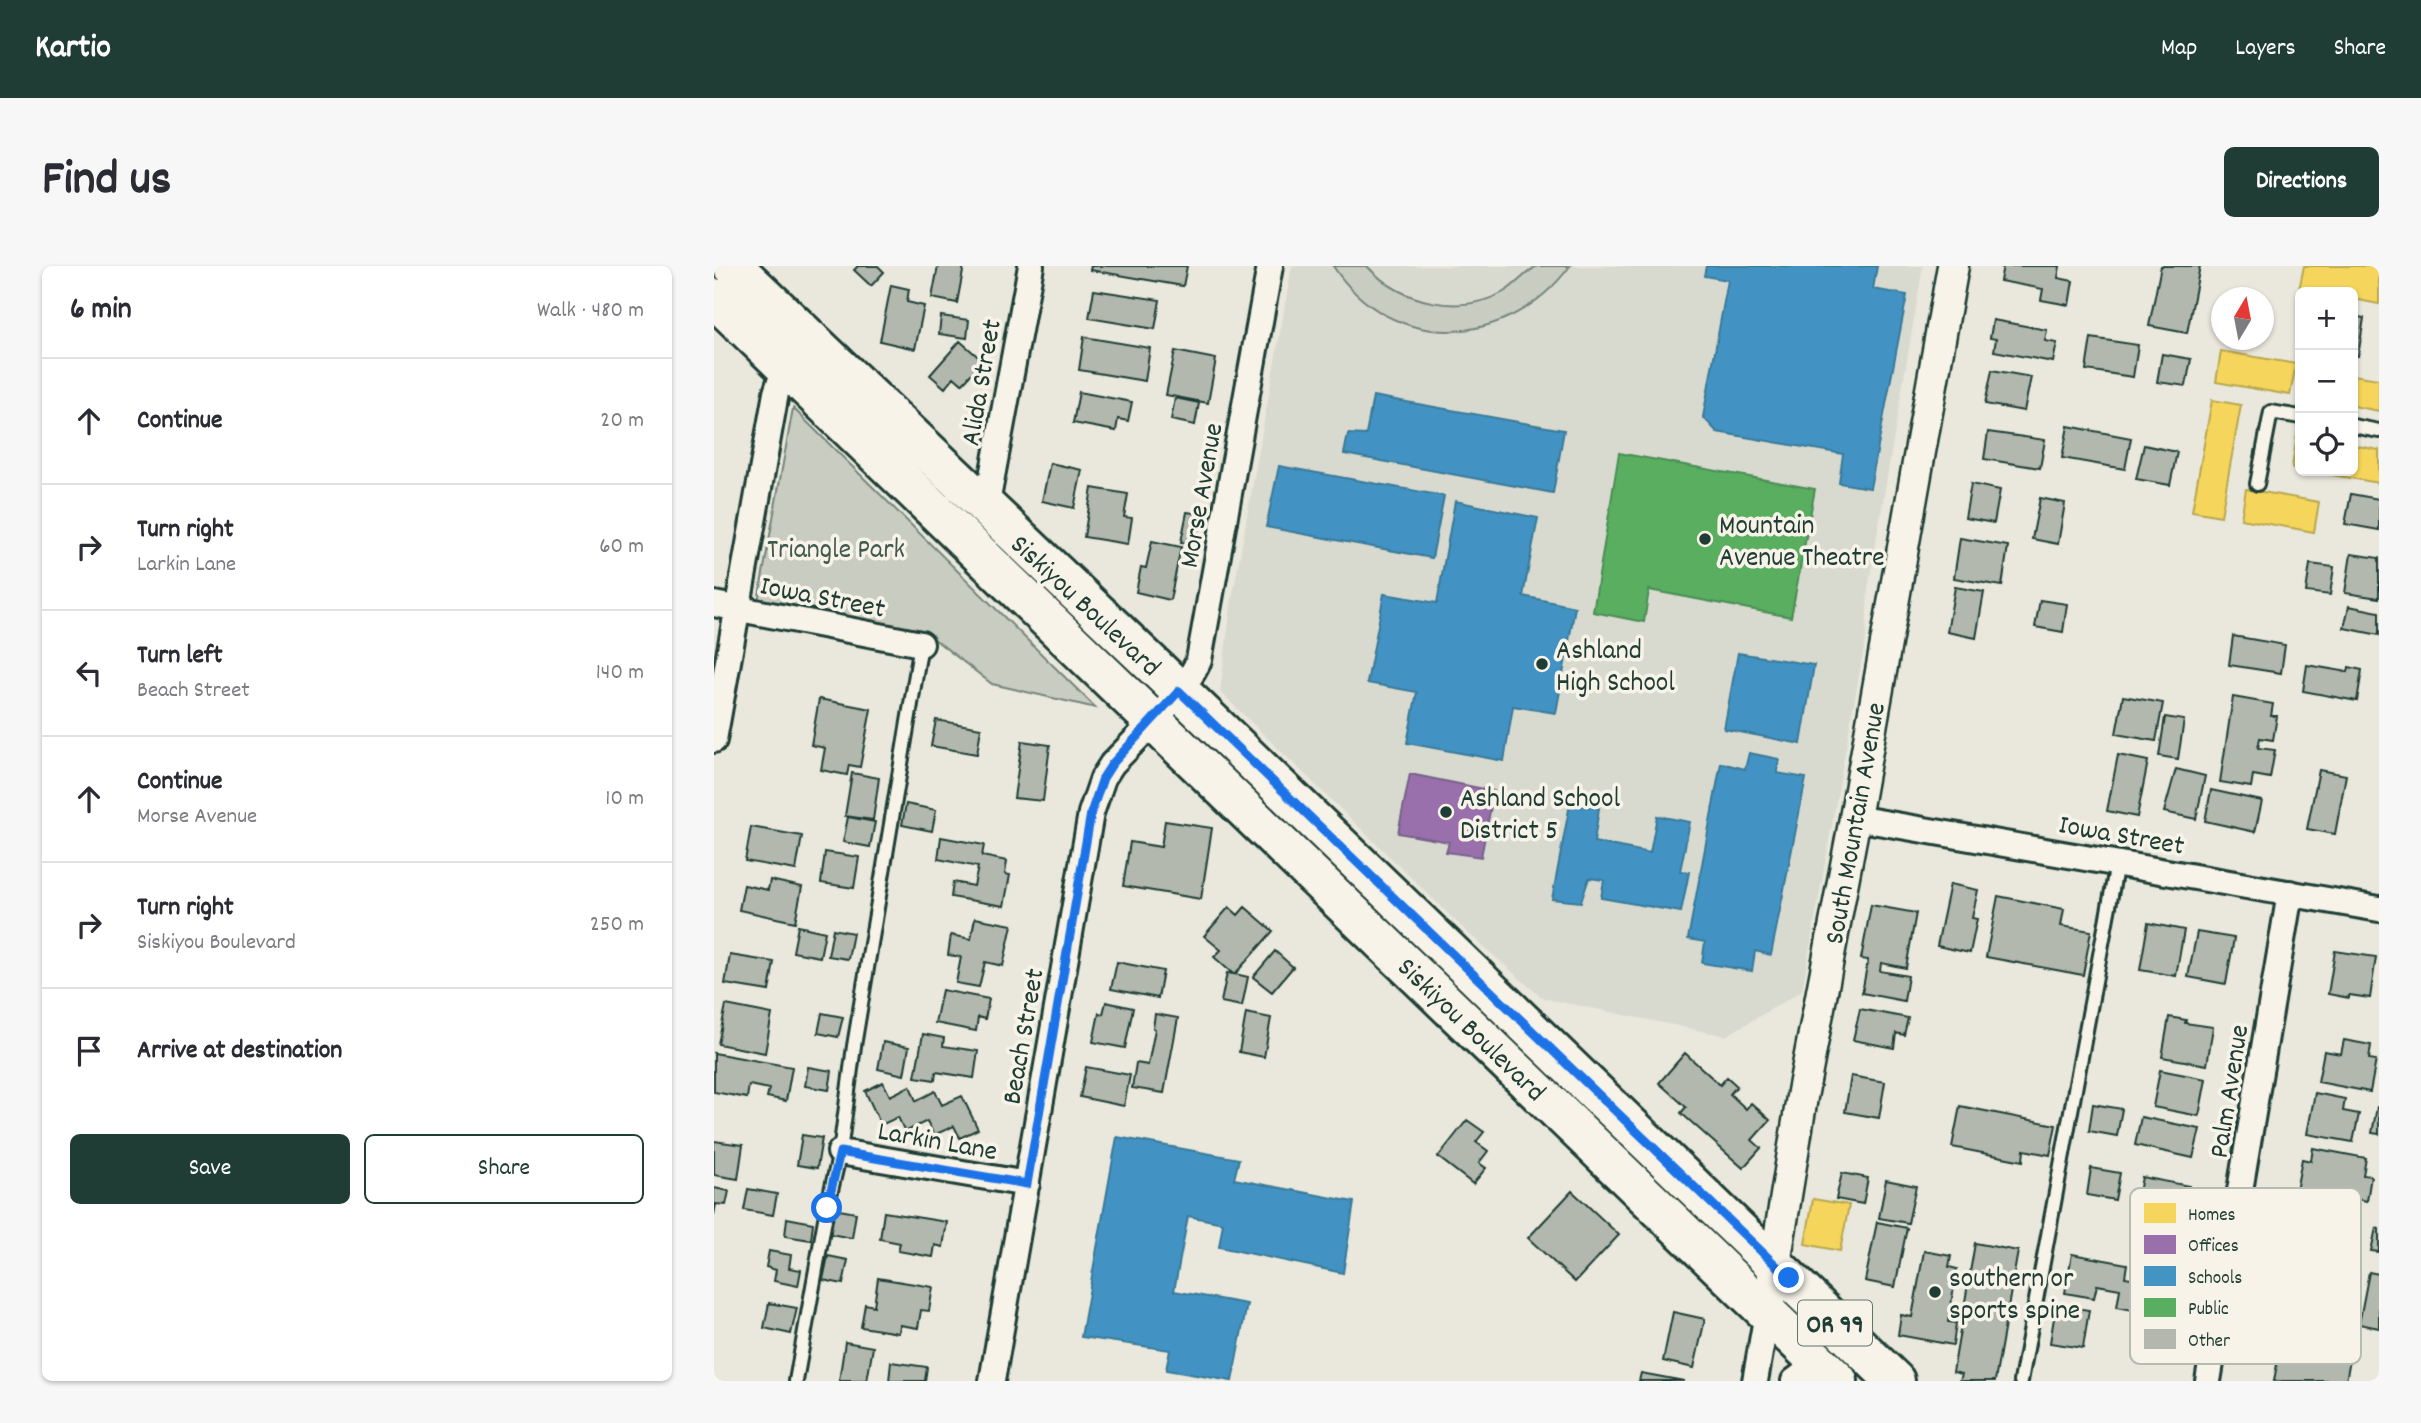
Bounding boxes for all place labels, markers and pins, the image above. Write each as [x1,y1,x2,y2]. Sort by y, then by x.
place label: Mountain Avenue Theatre [1719,508,1885,580]
marker: Mountain Avenue Theatre [1697,531,1713,547]
place label: Ashland High School [1556,633,1675,705]
marker: Ashland High School [1534,656,1550,672]
place label: Ashland School District 5 [1460,781,1621,853]
marker: Ashland School District 5 [1438,804,1454,820]
place label: southern or sports spine [1949,1261,2080,1333]
marker: southern or sports spine [1927,1284,1943,1300]

